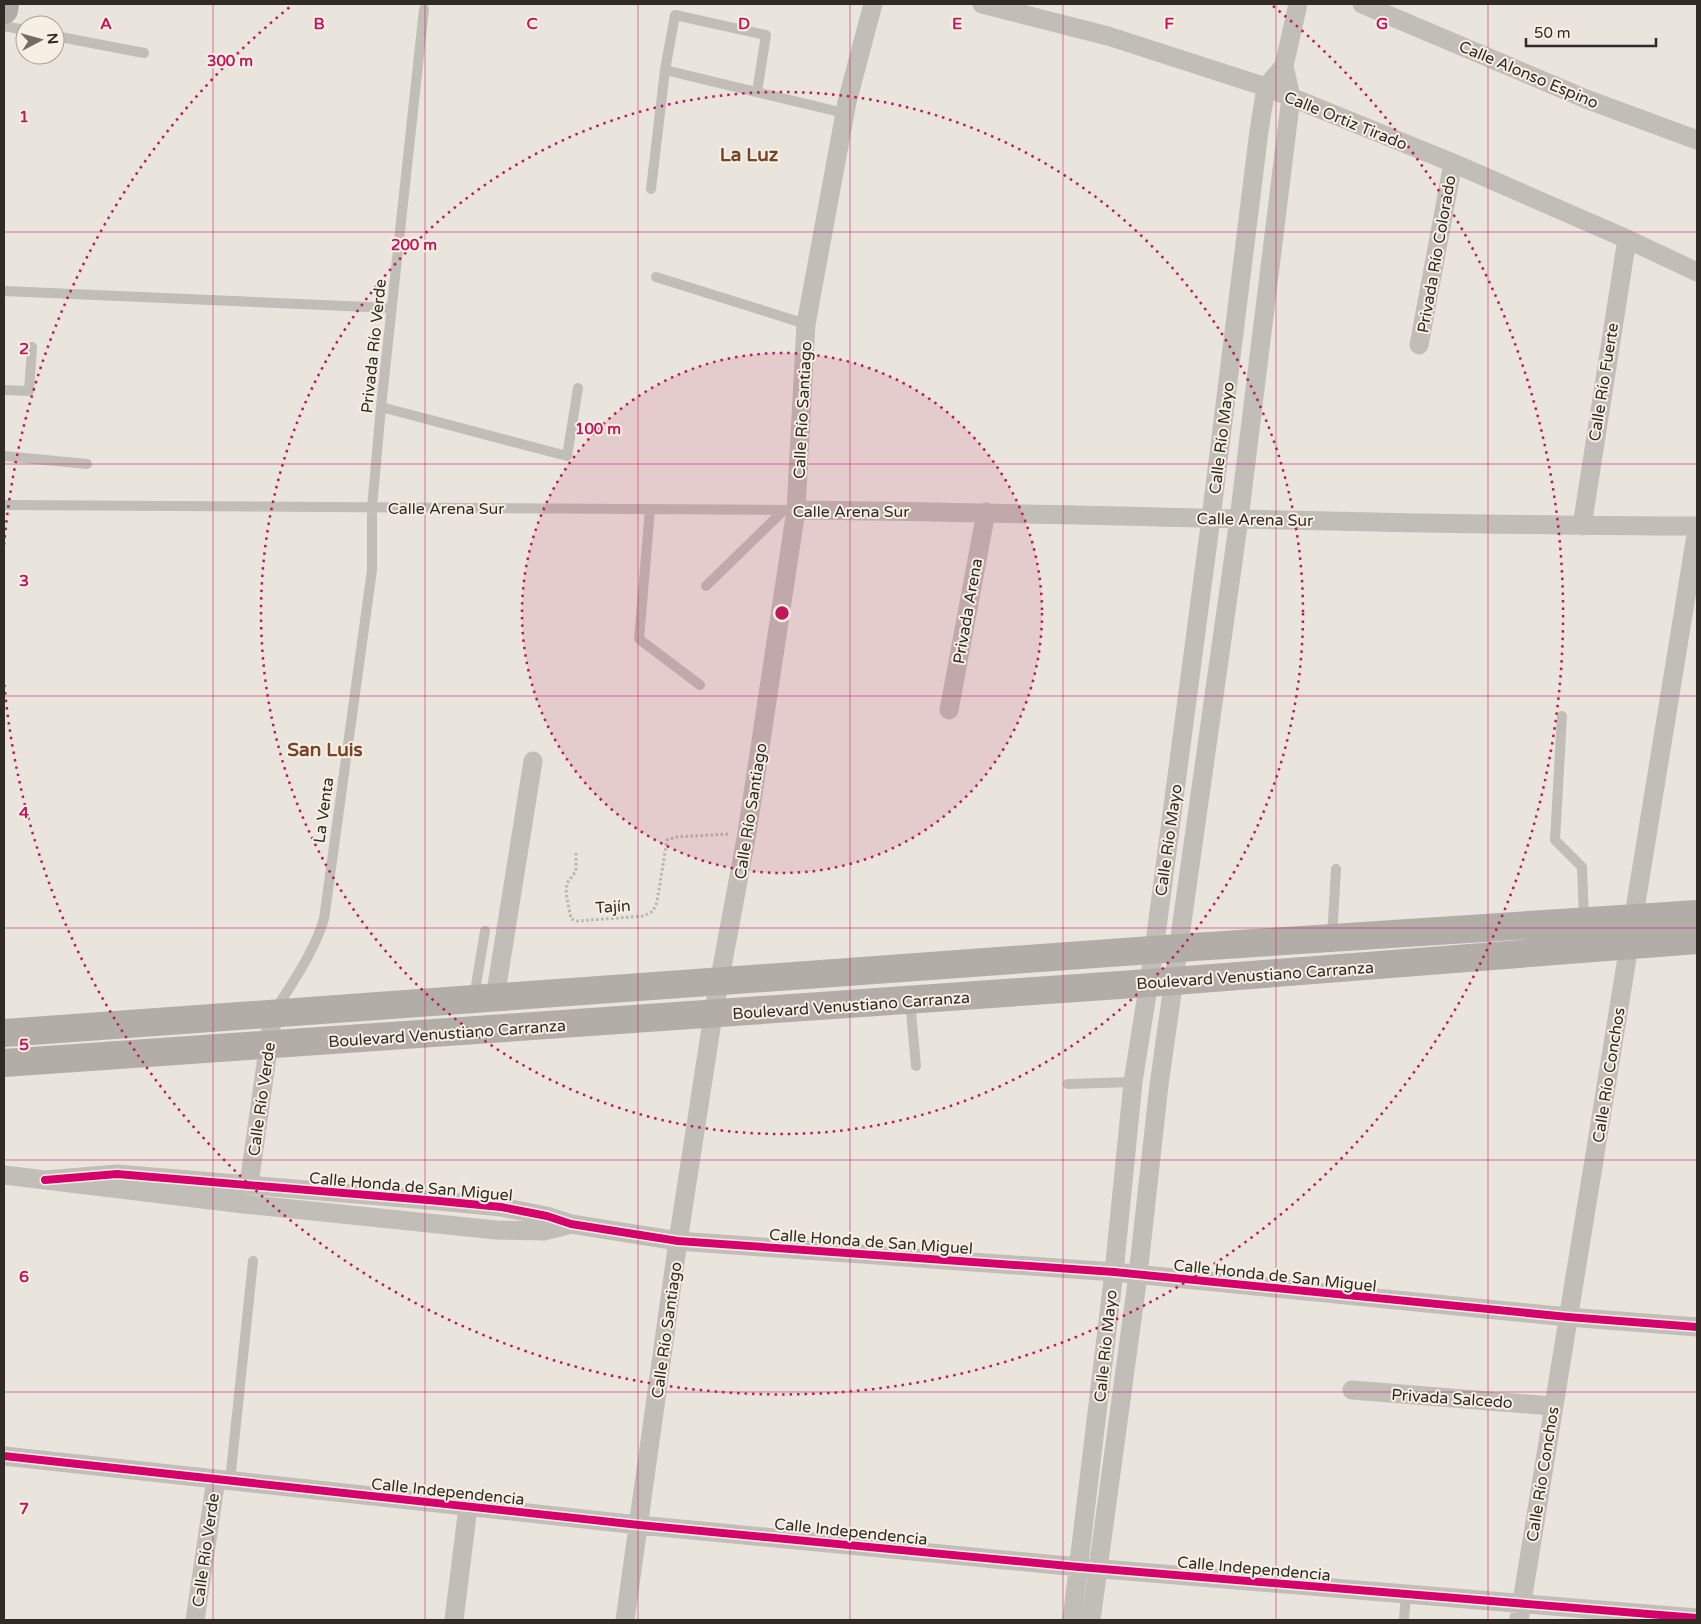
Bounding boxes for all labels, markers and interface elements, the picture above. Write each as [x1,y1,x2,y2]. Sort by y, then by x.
text: A [100,14,112,34]
text: B [313,14,325,34]
text: C [526,14,538,34]
text: D [738,14,750,34]
text: E [952,14,962,34]
text: F [1164,14,1174,34]
text: G [1376,14,1388,34]
north arrow [15,15,65,65]
scale bar [1526,15,1656,47]
text: 50 m [1534,24,1571,42]
text: N [43,32,61,45]
street label: Calle Alonso Espino [1456,37,1601,113]
text: 300 m [207,52,253,70]
street label: Calle Ortiz Tirado [1281,87,1410,155]
text: 1 [19,107,29,127]
district label: La Luz [720,144,779,166]
street label: Privada Río Colorado [1413,174,1461,335]
text: 200 m [391,236,437,254]
street label: Privada Río Verde [357,278,391,414]
street label: Calle Río Fuerte [1585,321,1623,443]
text: 2 [19,339,29,359]
street label: Calle Río Santiago [789,341,817,479]
street label: Calle Río Mayo [1205,381,1239,495]
text: 100 m [575,420,621,438]
street label: Calle Arena Sur [388,499,505,519]
street label: Calle Arena Sur [793,502,910,522]
street label: Calle Arena Sur [1197,509,1314,531]
street label: Privada Arena [949,557,987,666]
text: 3 [19,571,29,591]
centre of rings [773,604,791,622]
district label: San Luis [287,739,363,761]
street label: Calle Río Santiago [730,742,772,881]
street label: La Venta [309,776,339,844]
street label: Calle Río Mayo [1151,783,1187,898]
text: 4 [19,803,29,823]
street label: Tajín [595,896,631,918]
street label: Boulevard Venustiano Carranza [1136,958,1375,994]
street label: Boulevard Venustiano Carranza [732,988,971,1024]
street label: Calle Río Conchos [1588,1006,1630,1144]
street label: Boulevard Venustiano Carranza [328,1016,567,1052]
text: 5 [19,1035,29,1055]
street label: Calle Río Verde [244,1041,280,1157]
street label: Calle Honda de San Miguel [308,1168,513,1206]
street label: Calle Honda de San Miguel [768,1225,973,1259]
street label: Calle Honda de San Miguel [1172,1255,1377,1297]
street label: Calle Río Santiago [647,1260,686,1400]
text: 6 [19,1267,29,1287]
street label: Calle Río Mayo [1090,1289,1122,1403]
street label: Privada Salcedo [1391,1385,1513,1413]
street label: Calle Río Conchos [1522,1405,1564,1543]
street label: Calle Independencia [370,1474,525,1510]
street label: Calle Río Verde [188,1492,224,1608]
text: 7 [19,1499,29,1519]
street label: Calle Independencia [773,1514,928,1550]
street label: Calle Independencia [1176,1552,1331,1586]

